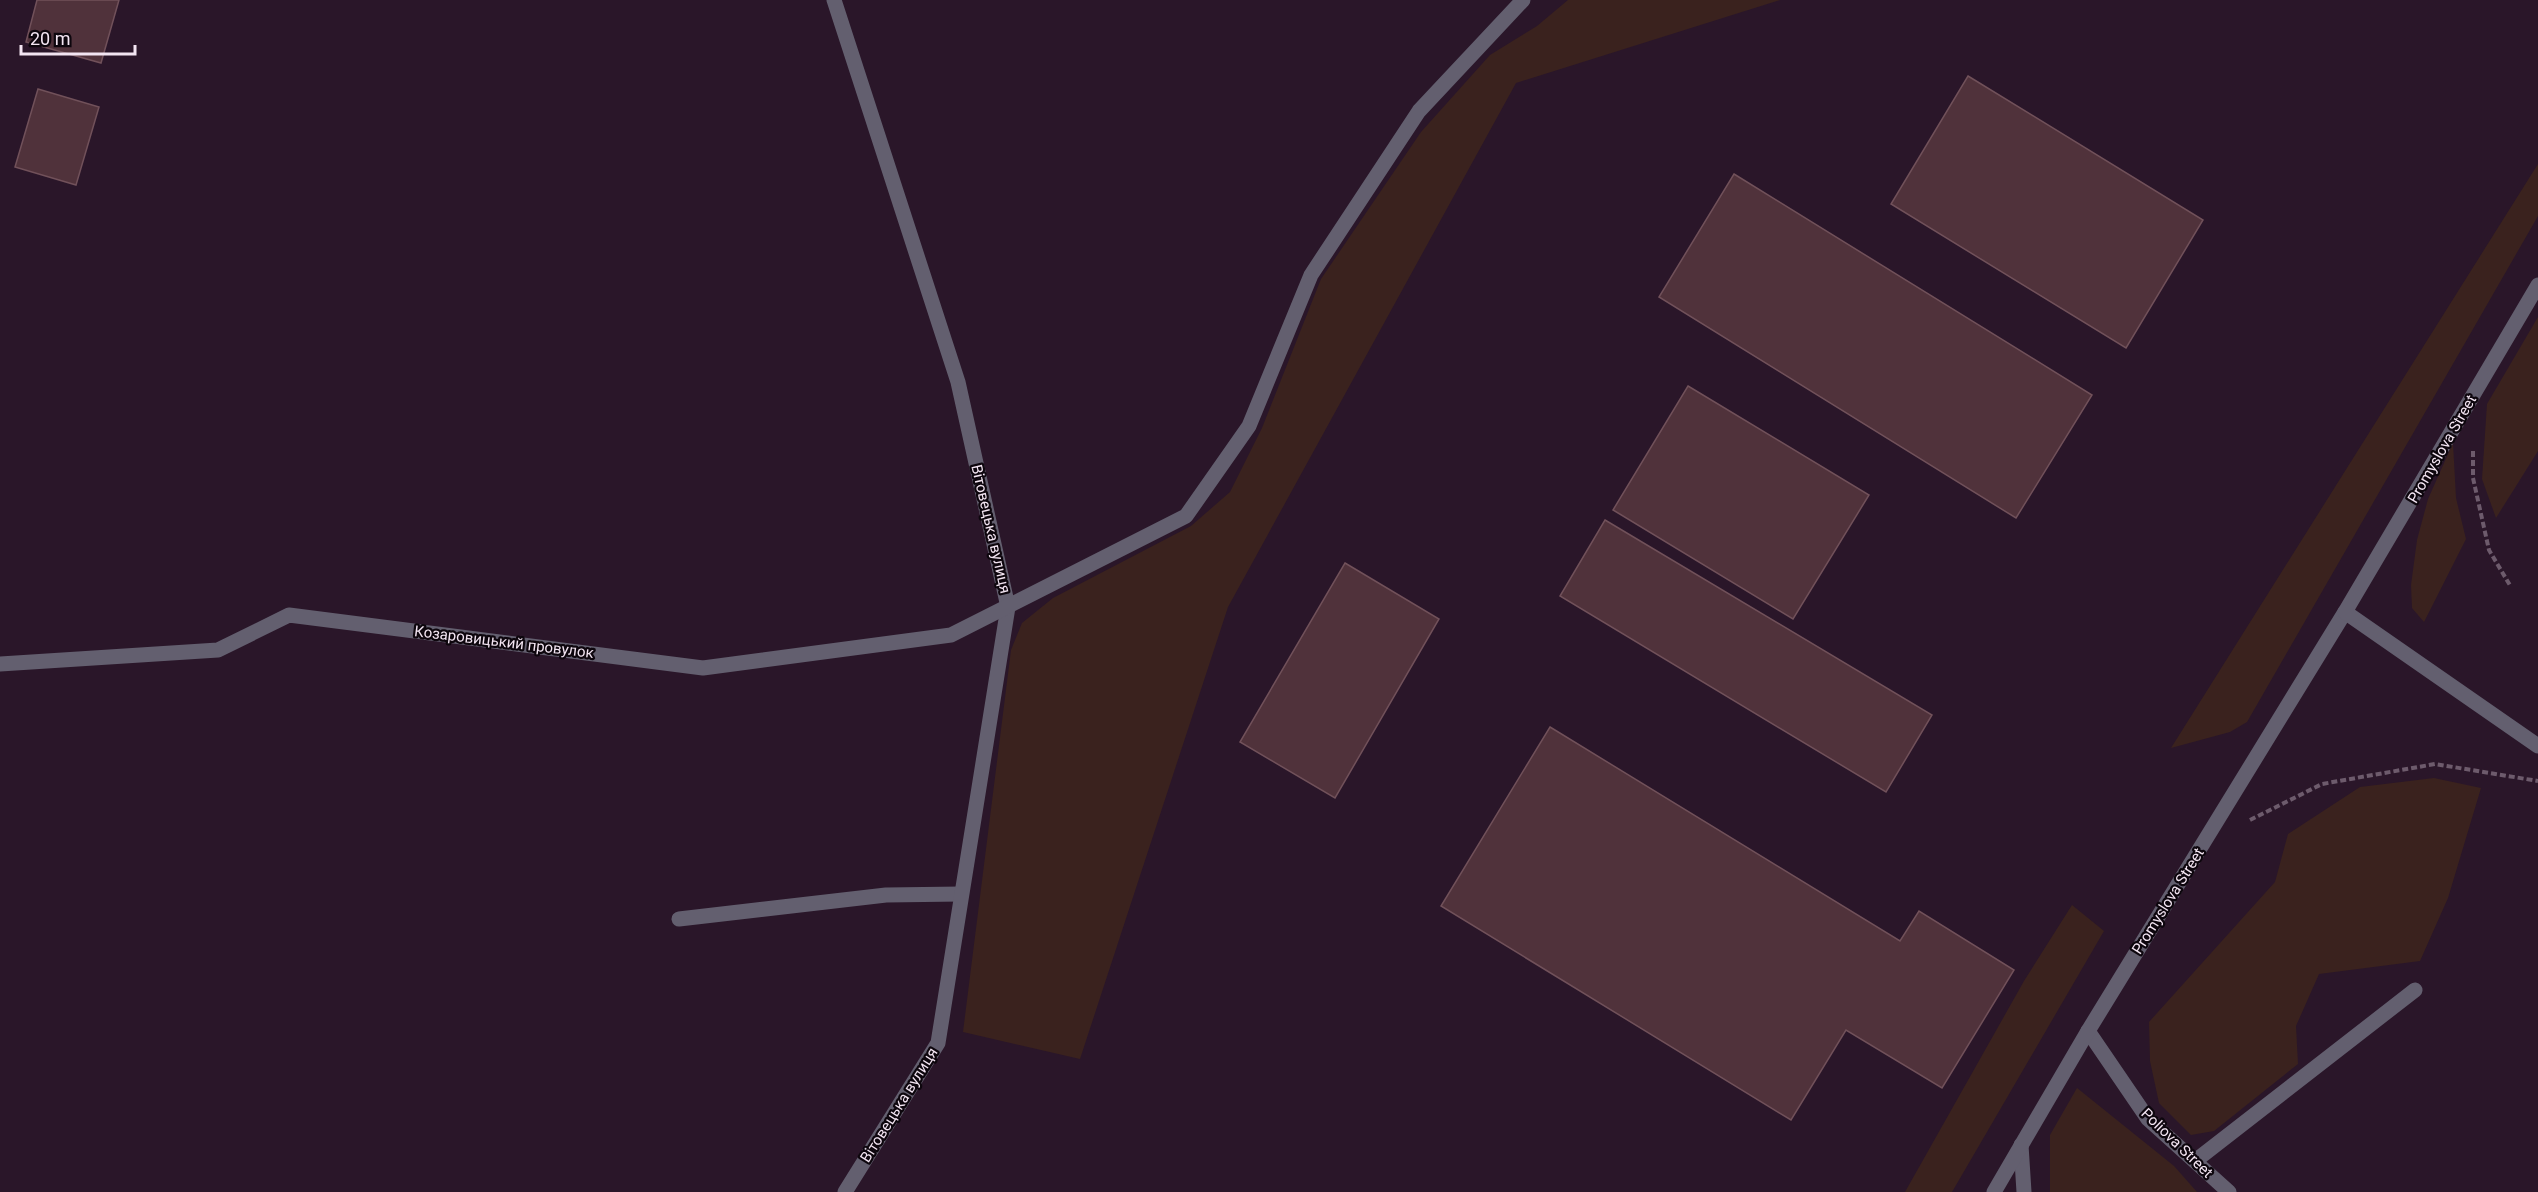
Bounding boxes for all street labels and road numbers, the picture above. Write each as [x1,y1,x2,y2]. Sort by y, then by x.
street label: Promyslova Street [2404,392,2480,506]
street label: Вітовецька вулиця [967,463,1015,595]
street label: Козаровицький провулок [413,622,595,662]
street label: Promyslova Street [2128,845,2208,957]
street label: Вітовецька вулиця [856,1044,942,1166]
street label: Poliova Street [2138,1104,2217,1182]

